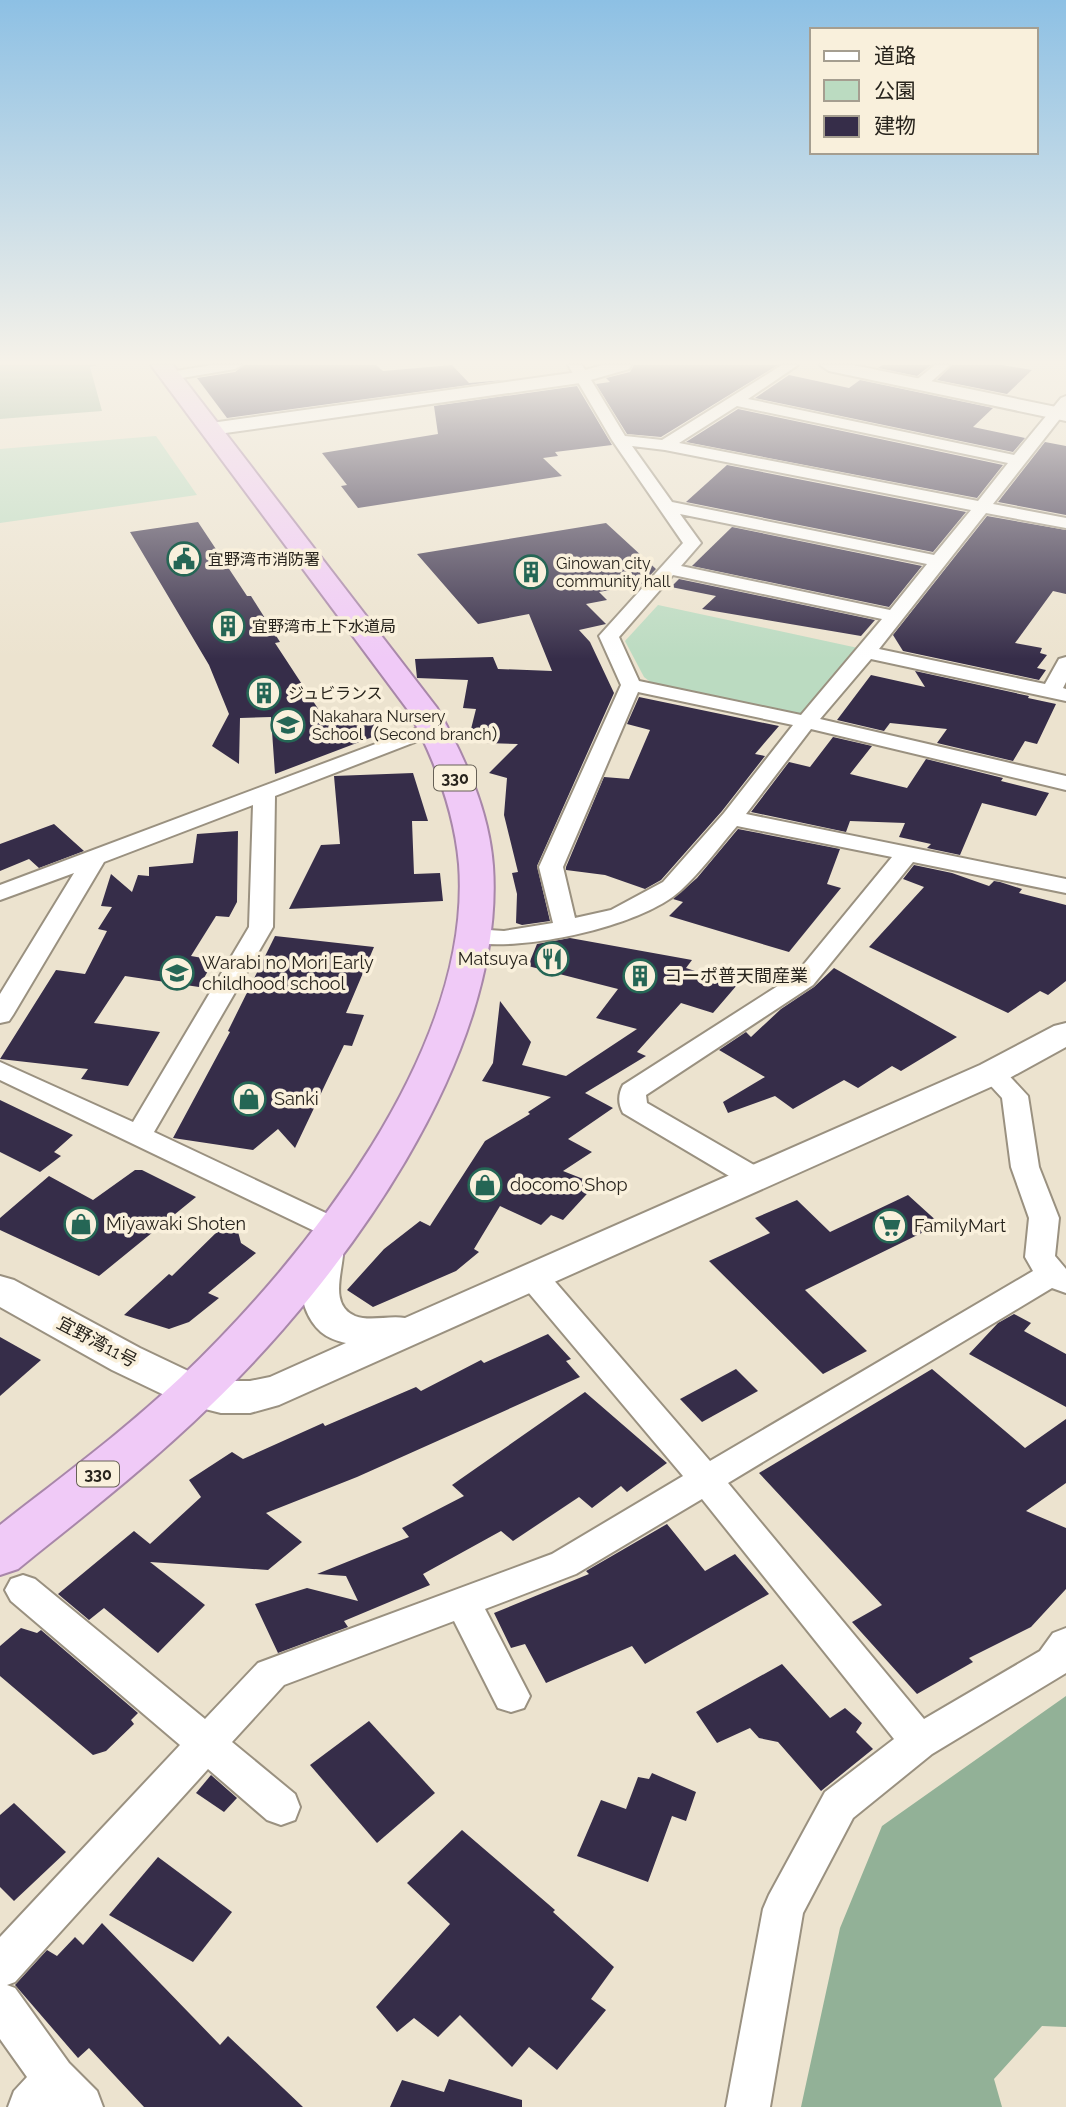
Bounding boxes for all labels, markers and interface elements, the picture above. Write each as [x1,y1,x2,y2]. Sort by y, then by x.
legend [810,28,1038,154]
text: 道路 [874,43,916,68]
text: 公園 [874,78,916,103]
text: 建物 [874,113,916,138]
public building icon: 宜野湾市消防署 [165,540,203,578]
place label: 宜野湾市消防署 [208,550,320,569]
building icon: Ginowan city community hall [512,553,550,591]
place label: Ginowan city community hall [556,554,671,591]
building icon: 宜野湾市上下水道局 [209,607,247,645]
place label: 宜野湾市上下水道局 [252,617,396,636]
building icon: ジュビランス [245,674,283,712]
place label: ジュビランス [288,684,383,703]
school or university icon: Nakahara Nursery School（Second branch） [269,706,307,744]
place label: Nakahara Nursery School（Second branch） [312,707,508,744]
road number: 330 [434,765,476,790]
restaurant icon: Matsuya [533,940,571,978]
place label: Matsuya [458,948,528,969]
place label: Warabi no Mori Early childhood school [202,952,374,994]
school or university icon: Warabi no Mori Early childhood school [158,954,196,992]
building icon: コーポ普天間産業 [621,957,659,995]
place label: コーポ普天間産業 [664,965,808,986]
shop icon: Sanki [230,1080,268,1118]
place label: Sanki [274,1088,319,1109]
shop icon: docomo Shop [466,1166,504,1204]
place label: docomo Shop [510,1174,628,1195]
shop icon: Miyawaki Shoten [62,1205,100,1243]
supermarket icon: FamilyMart [871,1207,909,1245]
place label: Miyawaki Shoten [106,1213,246,1234]
place label: FamilyMart [914,1215,1006,1236]
street label: 宜野湾11号 [54,1312,141,1371]
road number: 330 [77,1462,119,1486]

